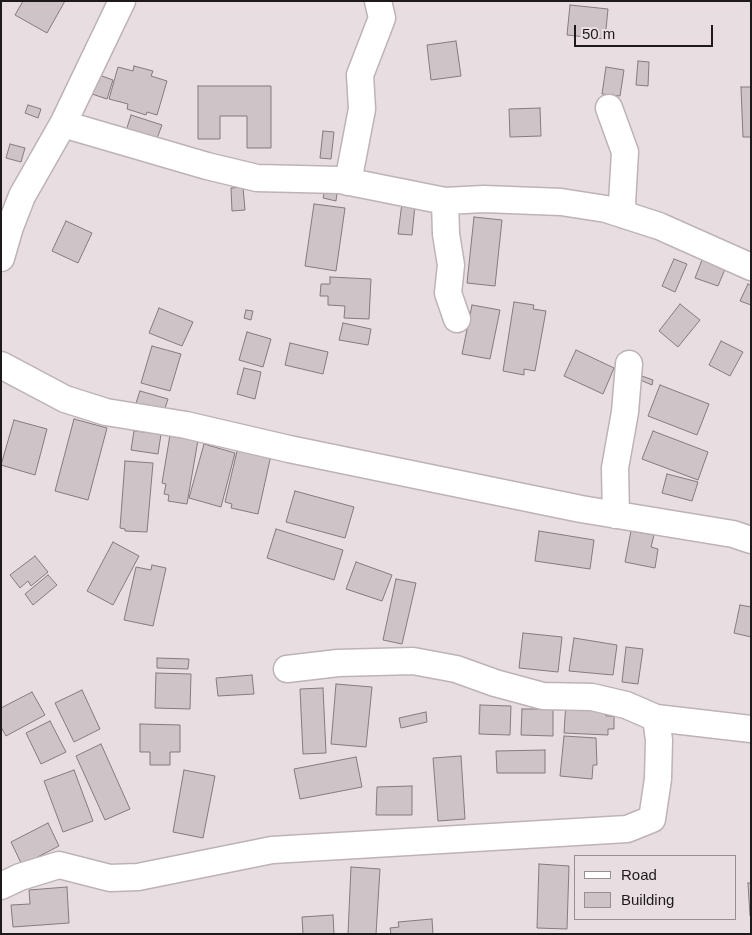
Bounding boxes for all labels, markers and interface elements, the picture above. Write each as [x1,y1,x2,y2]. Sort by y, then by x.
scale bar [577,15,716,47]
text: 50 m [582,25,615,42]
legend [574,855,737,920]
text: Road [621,866,657,883]
text: Building [621,891,674,908]

